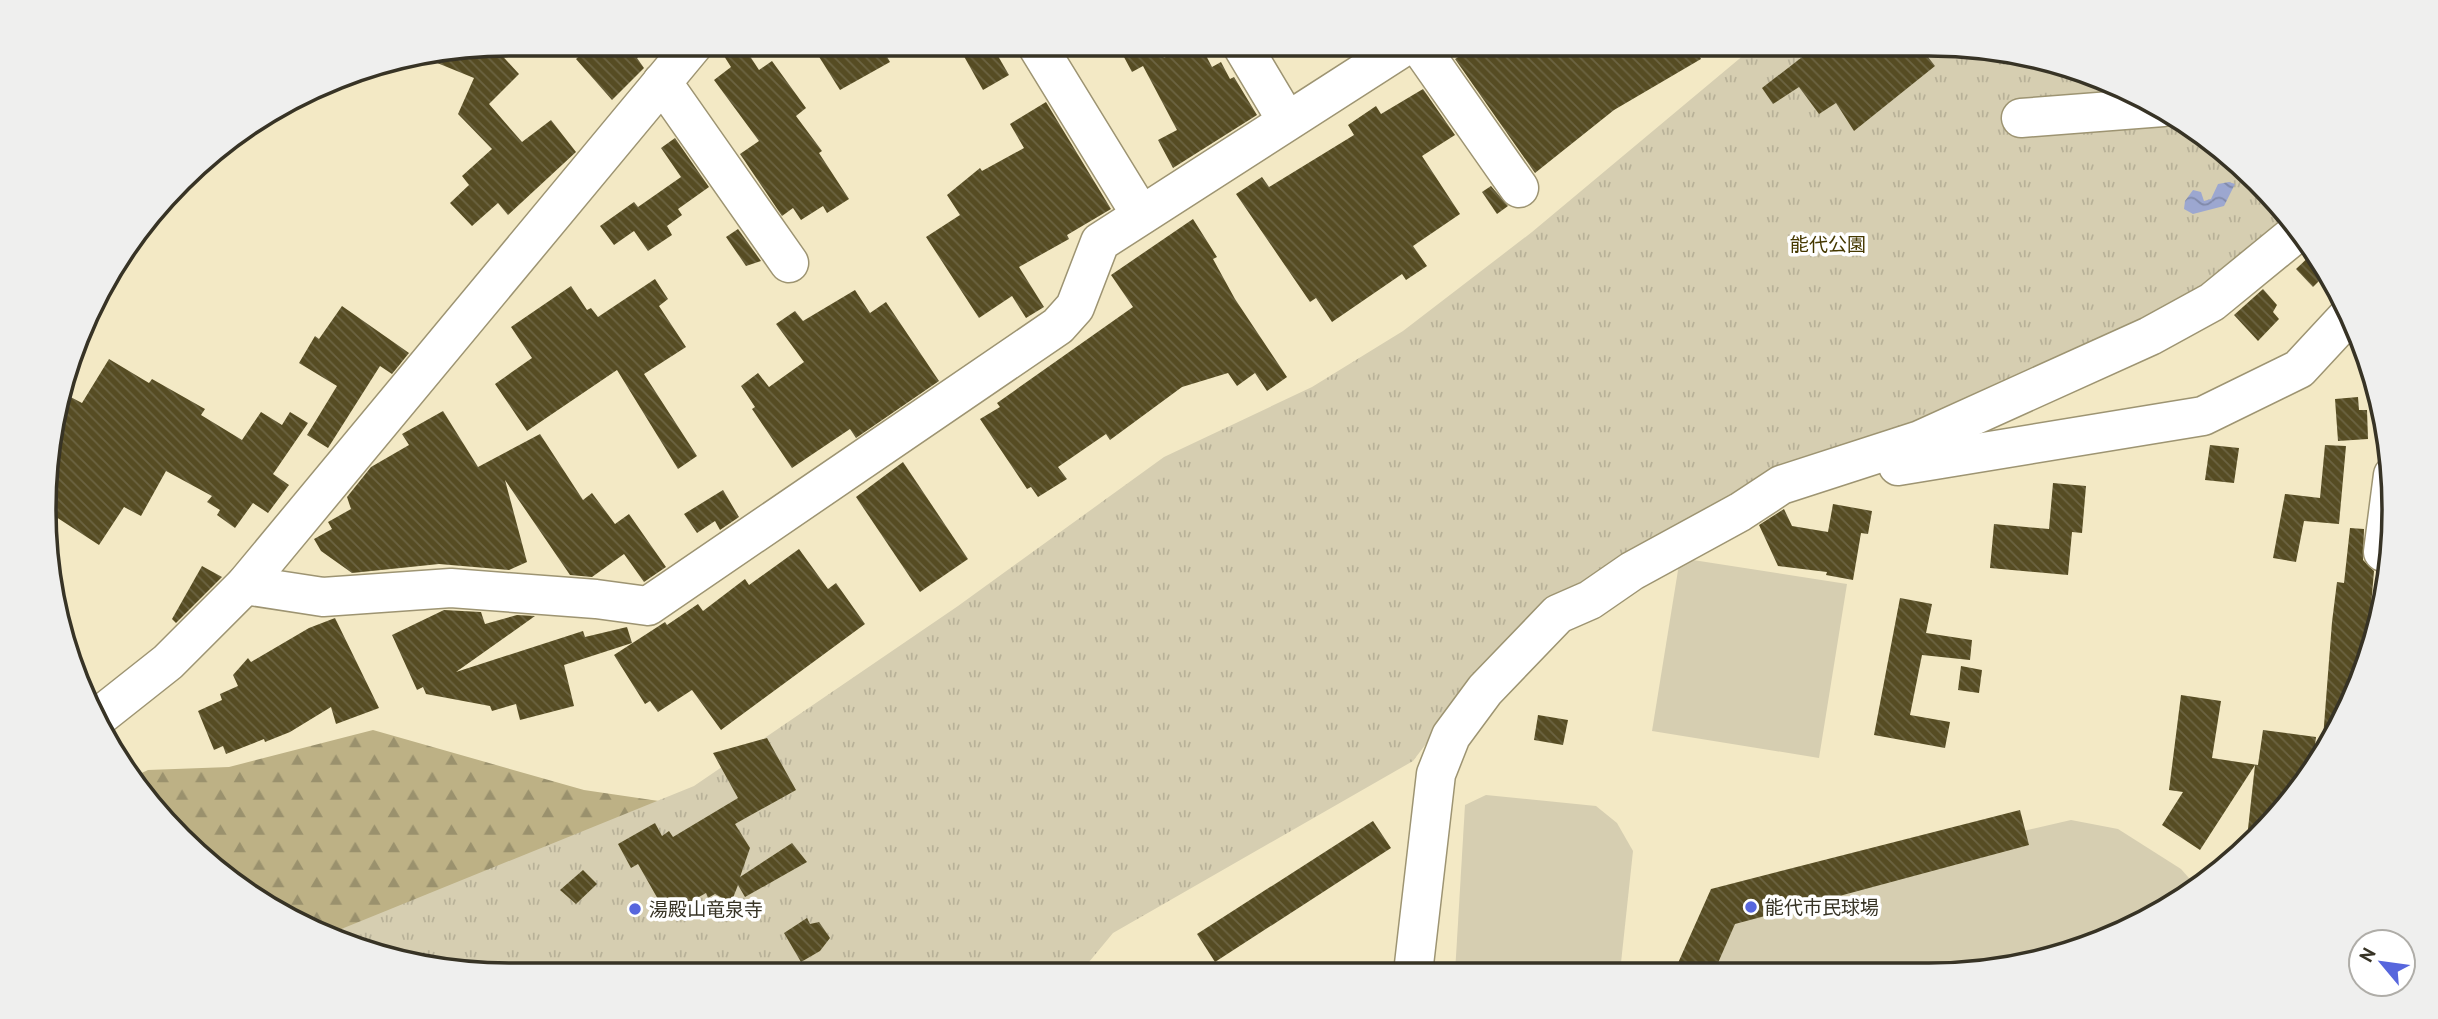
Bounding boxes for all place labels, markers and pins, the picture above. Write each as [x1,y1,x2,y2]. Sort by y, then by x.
place label: 能代市民球場 [1765,895,1879,919]
place label: 湯殿山竜泉寺 [649,897,763,921]
marker: 能代市民球場 [1743,899,1759,915]
marker: 湯殿山竜泉寺 [627,901,643,917]

